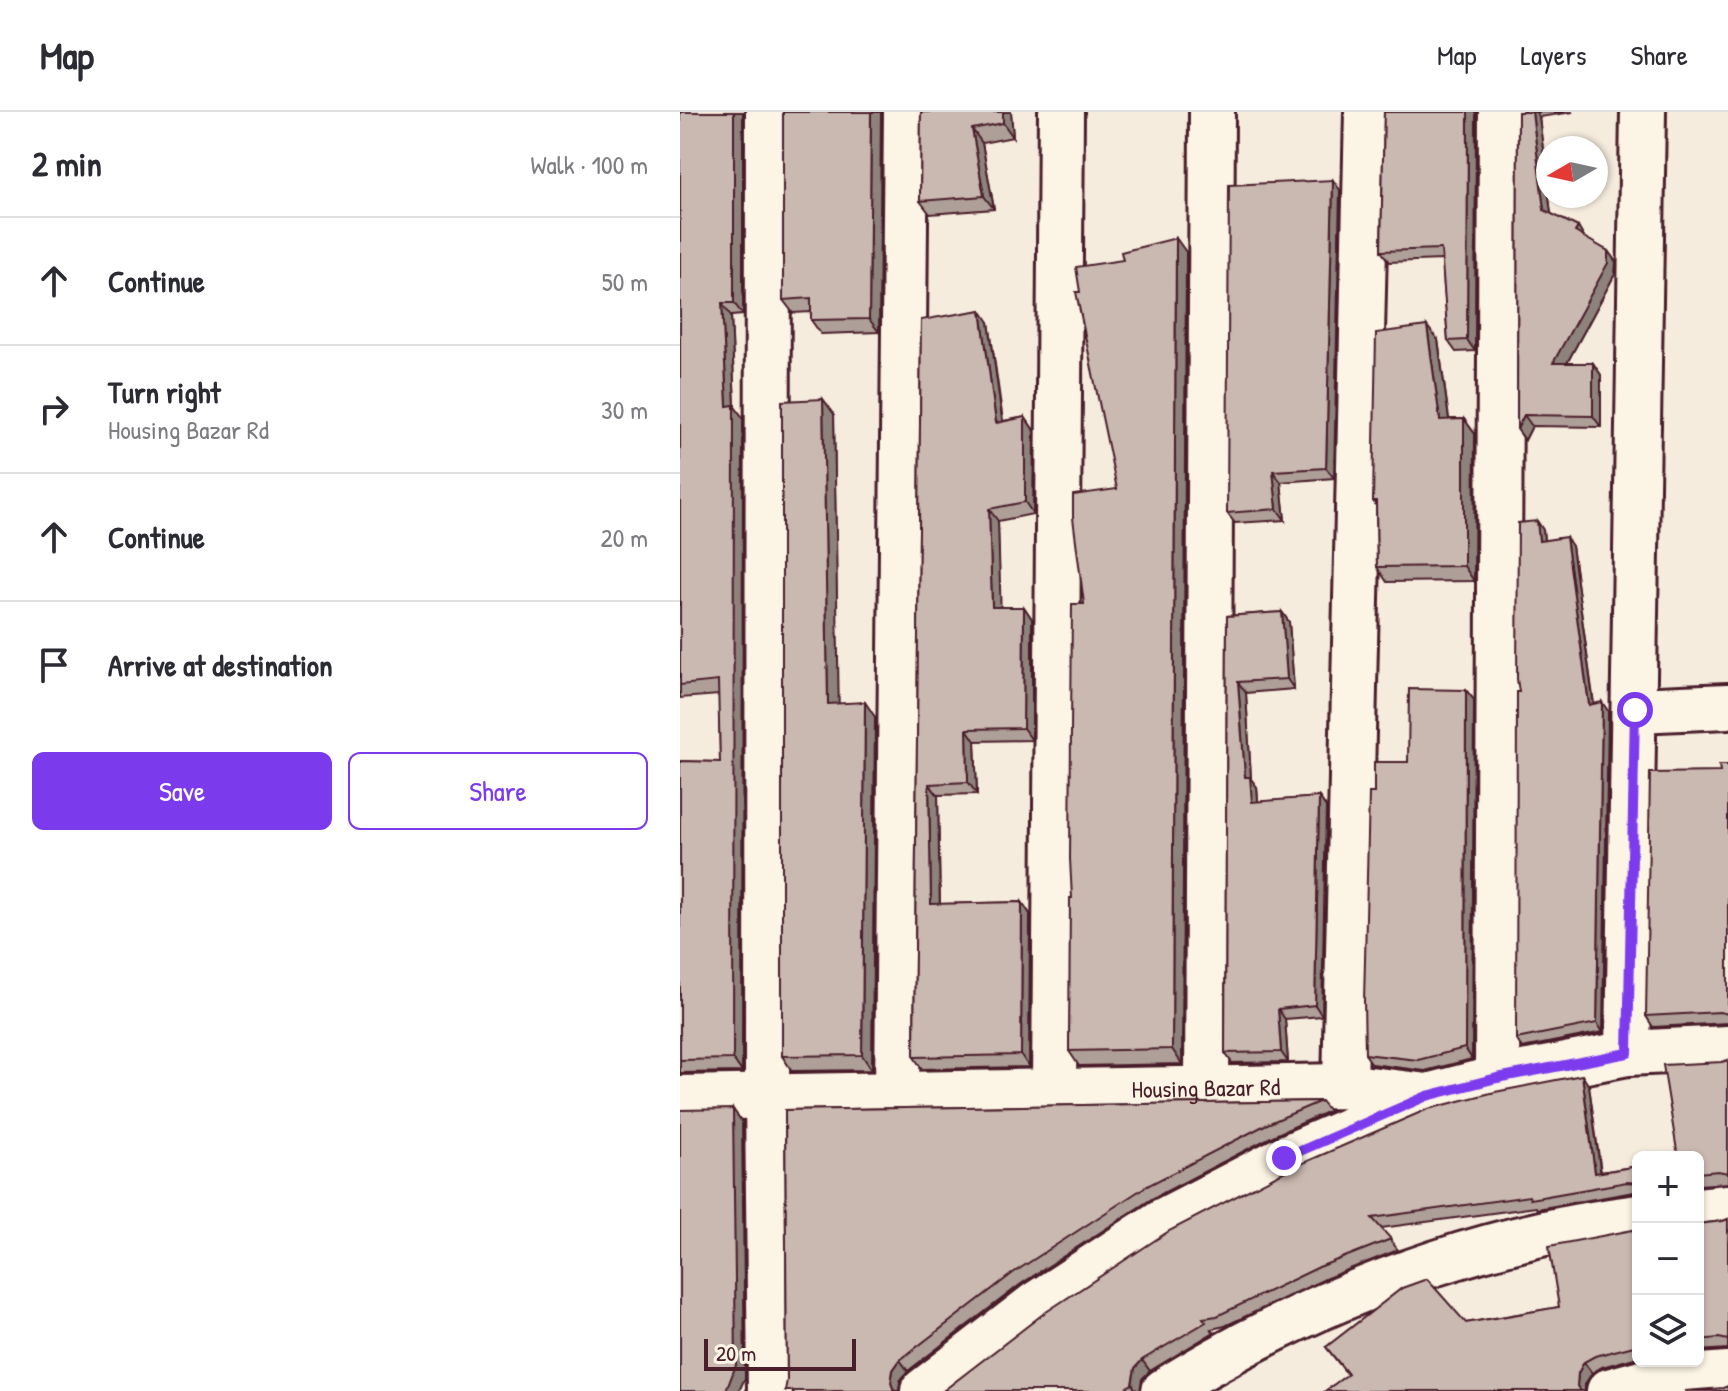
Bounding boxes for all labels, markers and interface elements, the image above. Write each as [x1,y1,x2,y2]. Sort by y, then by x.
text: Map [40,29,94,81]
text: Map [1437,36,1477,74]
text: Layers [1521,36,1586,74]
text: Share [1630,36,1688,74]
north arrow [1536,136,1608,208]
text: 2 min [32,141,102,187]
text: Walk · 100 m [531,147,648,182]
icon: ahead [32,259,76,303]
text: Continue [108,261,205,301]
text: 50 m [602,264,648,299]
text: Turn right [108,372,221,412]
icon: right [32,387,76,431]
text: 30 m [601,392,648,427]
text: Housing Bazar Rd [108,412,269,447]
icon: ahead [32,515,76,559]
text: Continue [108,517,205,557]
text: 20 m [601,520,648,555]
icon: arrive [32,643,76,687]
text: Arrive at destination [108,645,333,685]
route start [1617,692,1653,728]
button: Save [32,752,332,830]
button: Share [348,752,648,830]
street label: Housing Bazar Rd [1131,1070,1280,1105]
route end [1266,1140,1302,1176]
map controls [1632,1151,1704,1367]
button: + [1632,1151,1704,1223]
button: − [1632,1223,1704,1295]
button: layers [1632,1295,1704,1367]
scale bar [704,1335,856,1371]
text: 20 m [716,1338,756,1368]

